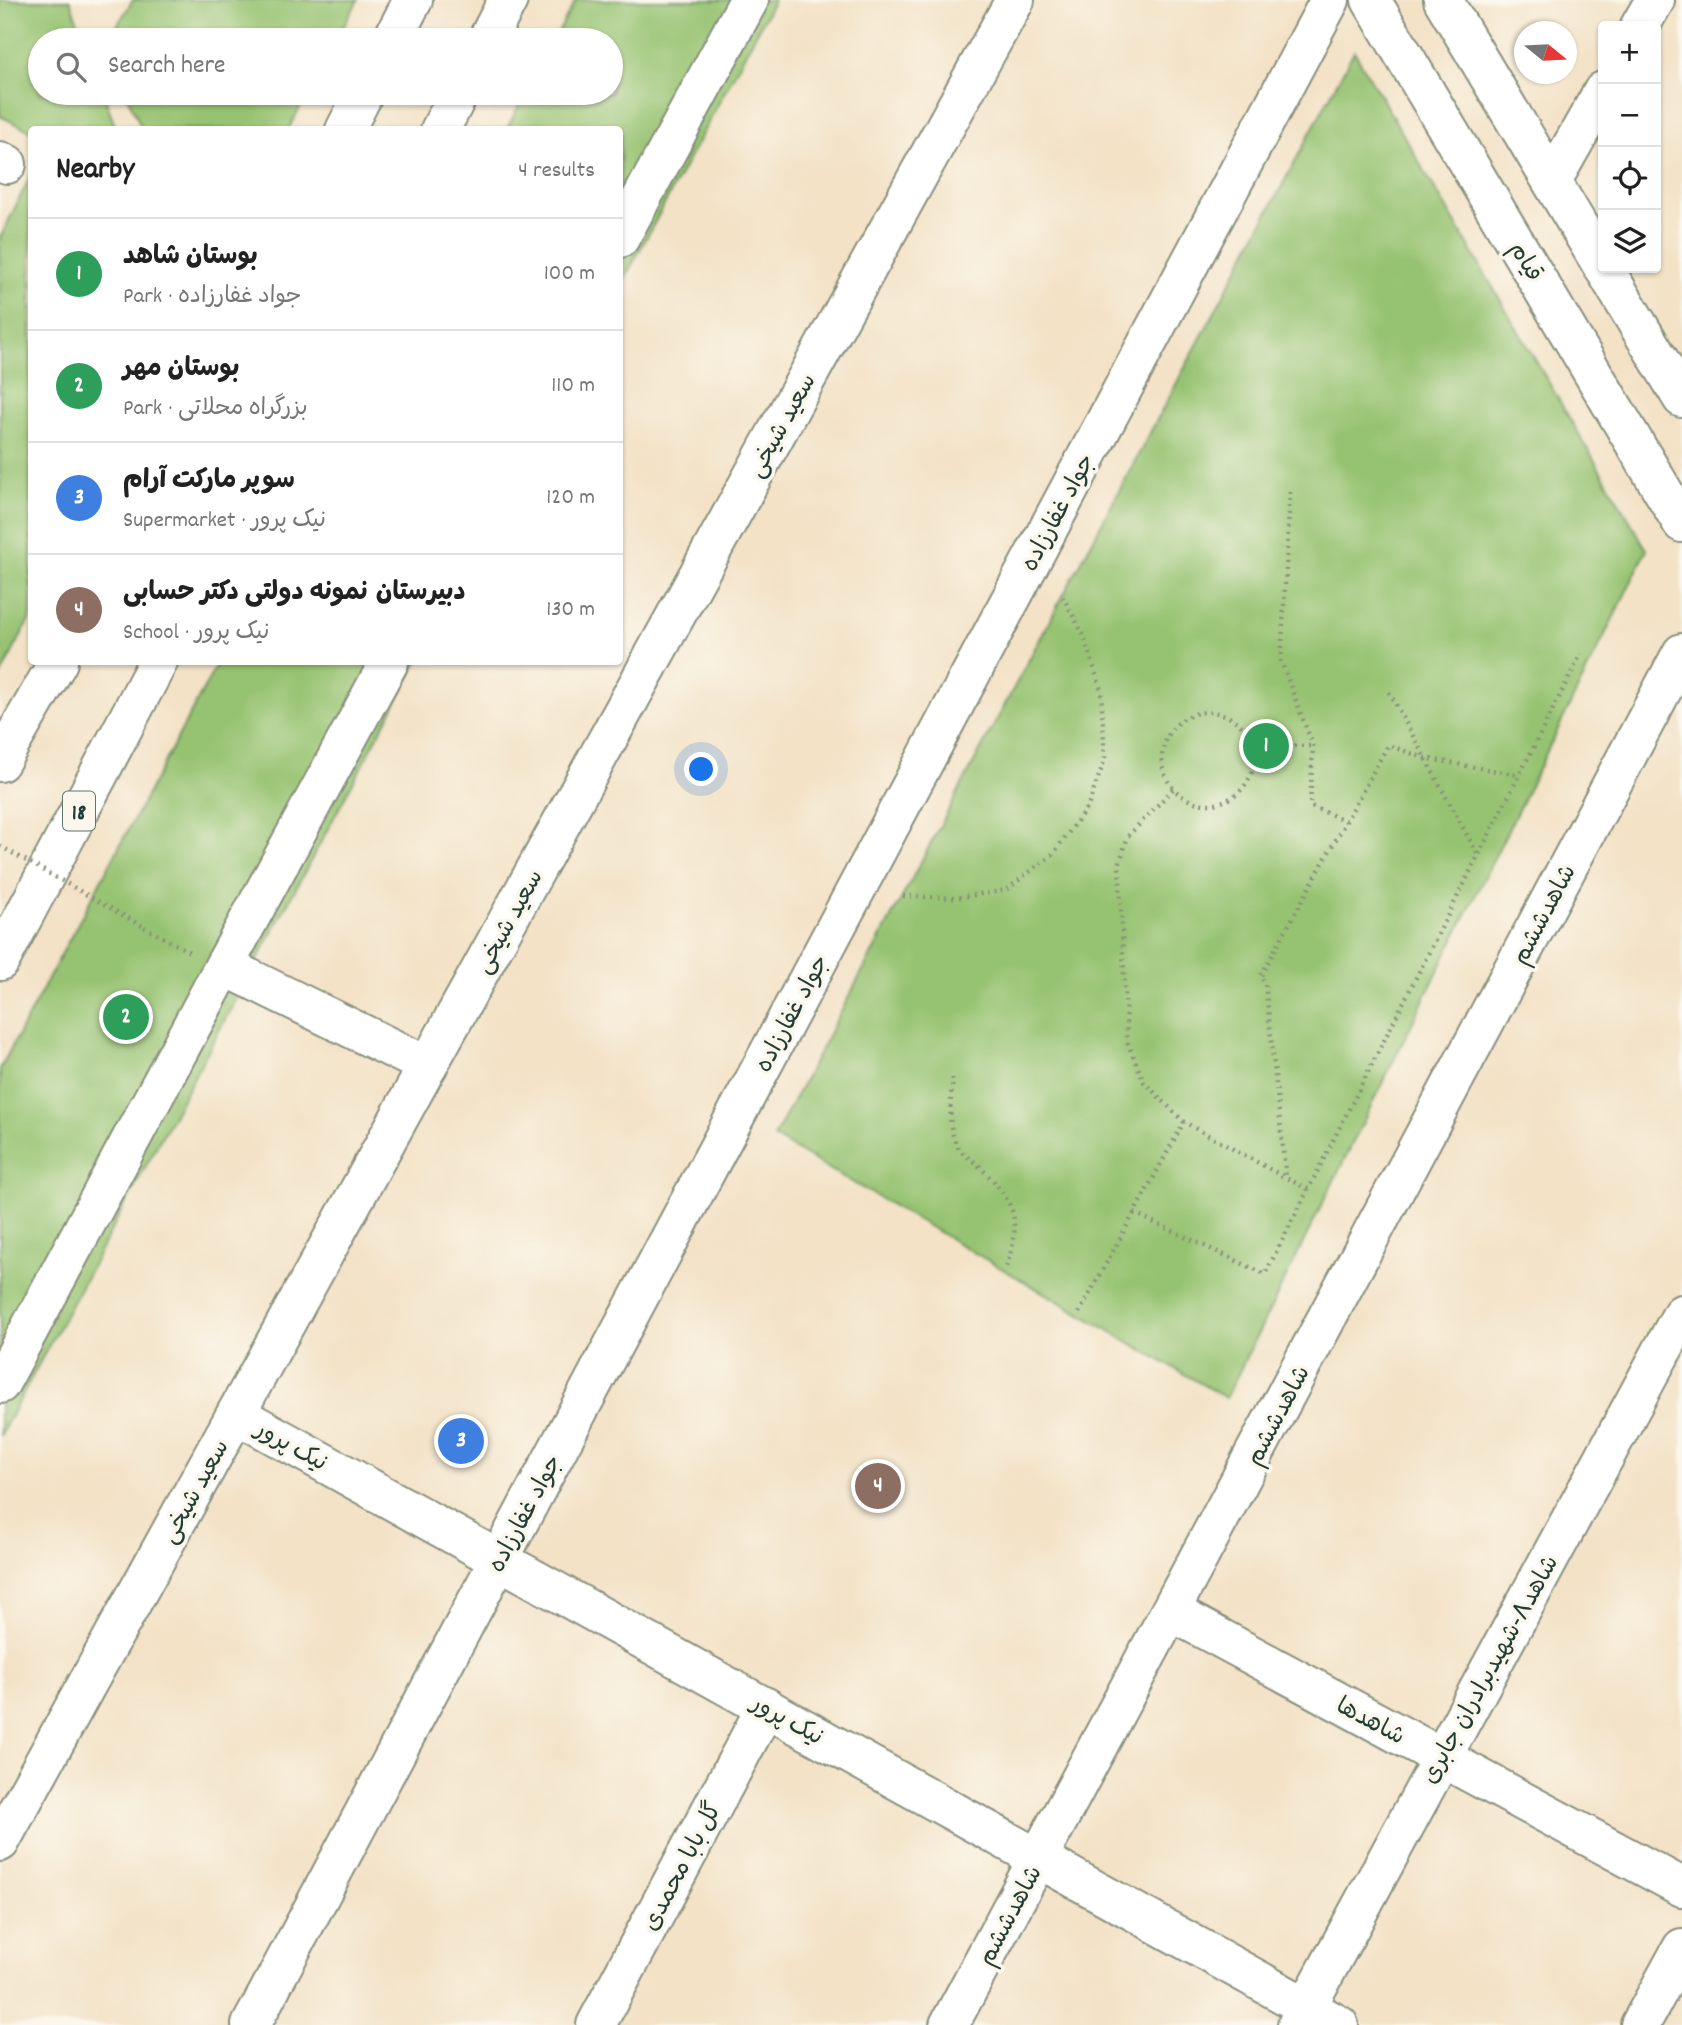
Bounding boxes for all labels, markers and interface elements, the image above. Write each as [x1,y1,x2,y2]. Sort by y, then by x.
north arrow [1514,21,1577,84]
map controls [1598,21,1661,273]
button: + [1598,21,1661,84]
search box [28,28,623,105]
icon: search [52,48,90,86]
text: Search here [108,48,226,85]
button: − [1598,84,1661,147]
button: locate [1598,147,1661,210]
text: Nearby [56,150,134,193]
text: 4 results [518,155,595,188]
button: layers [1598,210,1661,273]
street label: قیام [1499,236,1550,289]
text: بوستان شاهد [123,239,258,276]
text: 1 [76,258,82,291]
text: 100 m [544,258,595,291]
text: Park · جواد غفارزاده [123,281,302,314]
text: بوستان مهر [123,351,240,388]
street label: سعید شیخی [741,368,826,485]
text: 2 [74,370,84,403]
text: 110 m [551,370,595,403]
text: Park · بزرگراه محلاتی [123,393,308,426]
street label: جواد غفارزاده [1014,448,1105,578]
text: سوپر مارکت آرام [123,463,295,500]
text: 3 [74,482,84,515]
text: 120 m [546,482,595,515]
text: Supermarket · نیک پرور [123,505,326,538]
text: دبیرستان نمونه دولتی دکتر حسابی [123,575,466,612]
text: 4 [74,594,84,627]
text: 130 m [546,594,595,627]
text: School · نیک پرور [123,617,269,650]
pin: 1 [1243,720,1289,772]
your location [684,752,718,786]
road number: 18 [63,792,95,831]
street label: شاهدششم [1505,859,1586,972]
street label: سعید شیخی [468,864,553,981]
street label: جواد غفارزاده [748,949,839,1079]
pin: 2 [103,991,149,1043]
street label: شاهدششم [1239,1360,1320,1473]
street label: نیک پرور [246,1413,333,1481]
pin: 3 [438,1415,484,1467]
street label: سعید شیخی [154,1434,239,1551]
street label: جواد غفارزاده [481,1449,572,1579]
pin: 4 [855,1460,901,1512]
street label: شاهد۸-شهیدبرادران جابری [1414,1550,1569,1791]
street label: نیک پرور [742,1687,829,1755]
street label: شاهدها [1329,1690,1410,1755]
street label: گل بابا محمدی [635,1797,732,1938]
street label: شاهدششم [971,1860,1052,1973]

